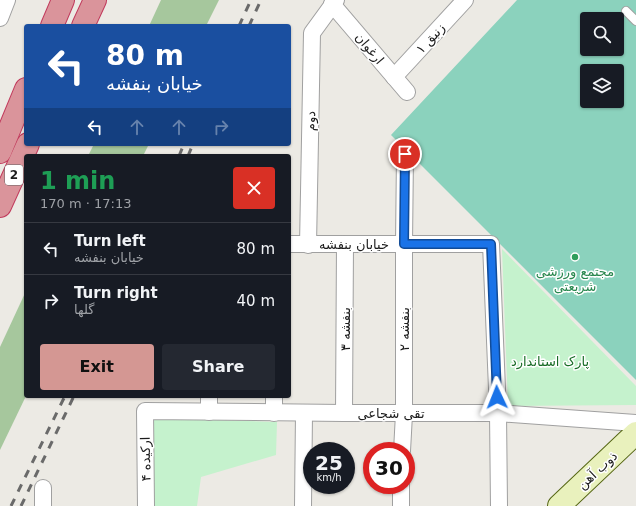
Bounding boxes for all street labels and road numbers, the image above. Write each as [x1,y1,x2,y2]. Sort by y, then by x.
street label: زنبق ۱ [413,20,449,57]
street label: ارغوان [351,29,387,68]
street label: دوم [303,111,319,131]
road number: 2 [5,165,23,185]
street label: خیابان بنفشه [319,237,389,252]
street label: بنفشه ۳ [338,307,353,351]
street label: بنفشه ۲ [397,307,412,351]
street label: تقی شجاعی [358,406,425,421]
street label: ارکیده ۴ [138,436,154,482]
street label: ذوب آهن [574,447,621,493]

